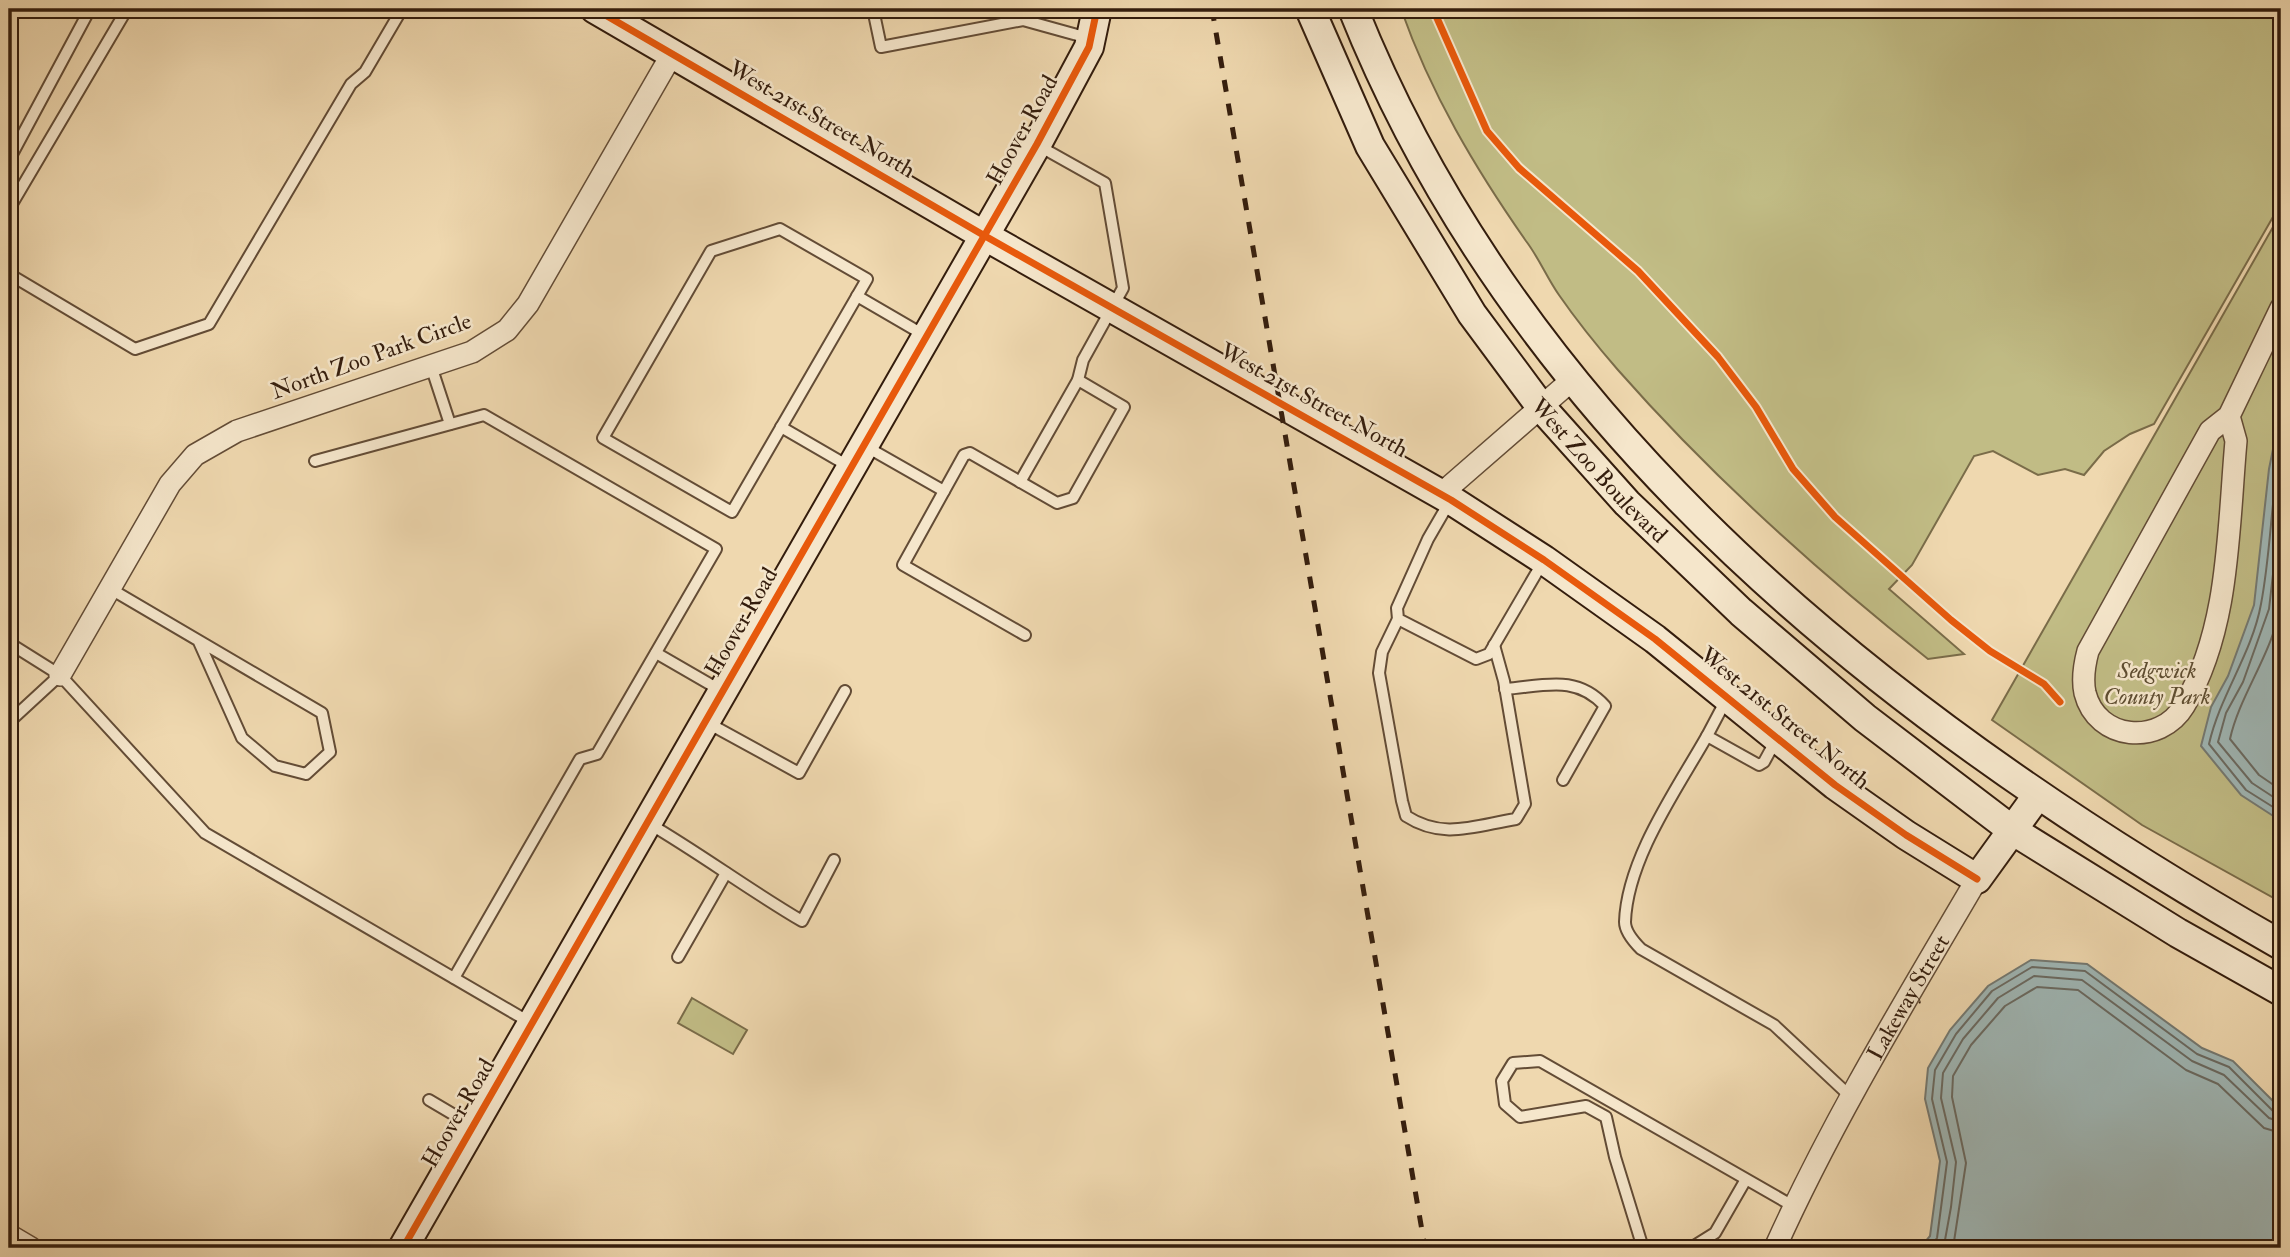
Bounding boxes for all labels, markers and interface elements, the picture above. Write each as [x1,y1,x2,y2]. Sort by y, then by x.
street label: West 21st Street North [723,53,920,184]
street label: Hoover Road [980,70,1064,190]
street label: North Zoo Park Circle [267,306,475,406]
street label: West 21st Street North [1214,336,1413,464]
street label: West Zoo Boulevard [1524,391,1674,549]
street label: Hoover Road [698,562,784,682]
street label: West 21st Street North [1693,640,1876,796]
park label: Sedgwick County Park [2103,656,2211,711]
street label: Lakeway Street [1860,929,1956,1065]
street label: Hoover Road [415,1053,501,1173]

